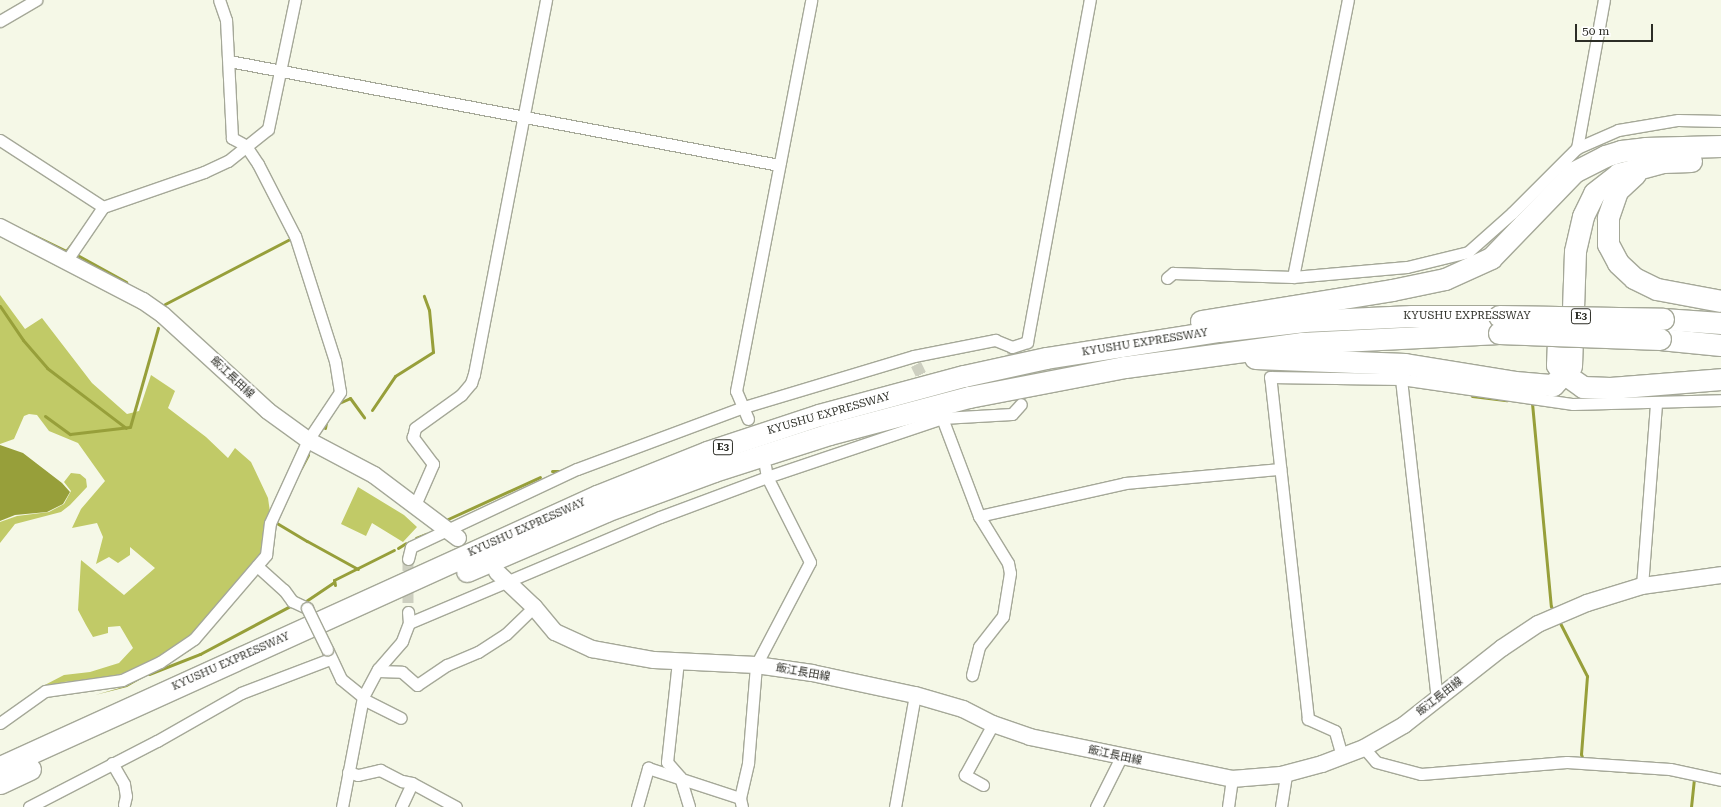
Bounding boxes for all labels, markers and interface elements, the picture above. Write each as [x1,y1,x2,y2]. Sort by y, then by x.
scale bar [1577,16,1655,42]
text: 50 m [1582,24,1609,38]
road number: E3 [1570,308,1592,324]
street label: KYUSHU EXPRESSWAY [1403,309,1531,323]
street label: KYUSHU EXPRESSWAY [1081,327,1209,359]
street label: 飯江長田線 [207,354,257,402]
street label: KYUSHU EXPRESSWAY [766,390,892,438]
road number: E3 [712,439,734,455]
street label: KYUSHU EXPRESSWAY [466,496,588,560]
street label: KYUSHU EXPRESSWAY [170,630,292,694]
street label: 飯江長田線 [775,662,831,684]
street label: 飯江長田線 [1414,675,1466,719]
street label: 飯江長田線 [1087,744,1143,768]

